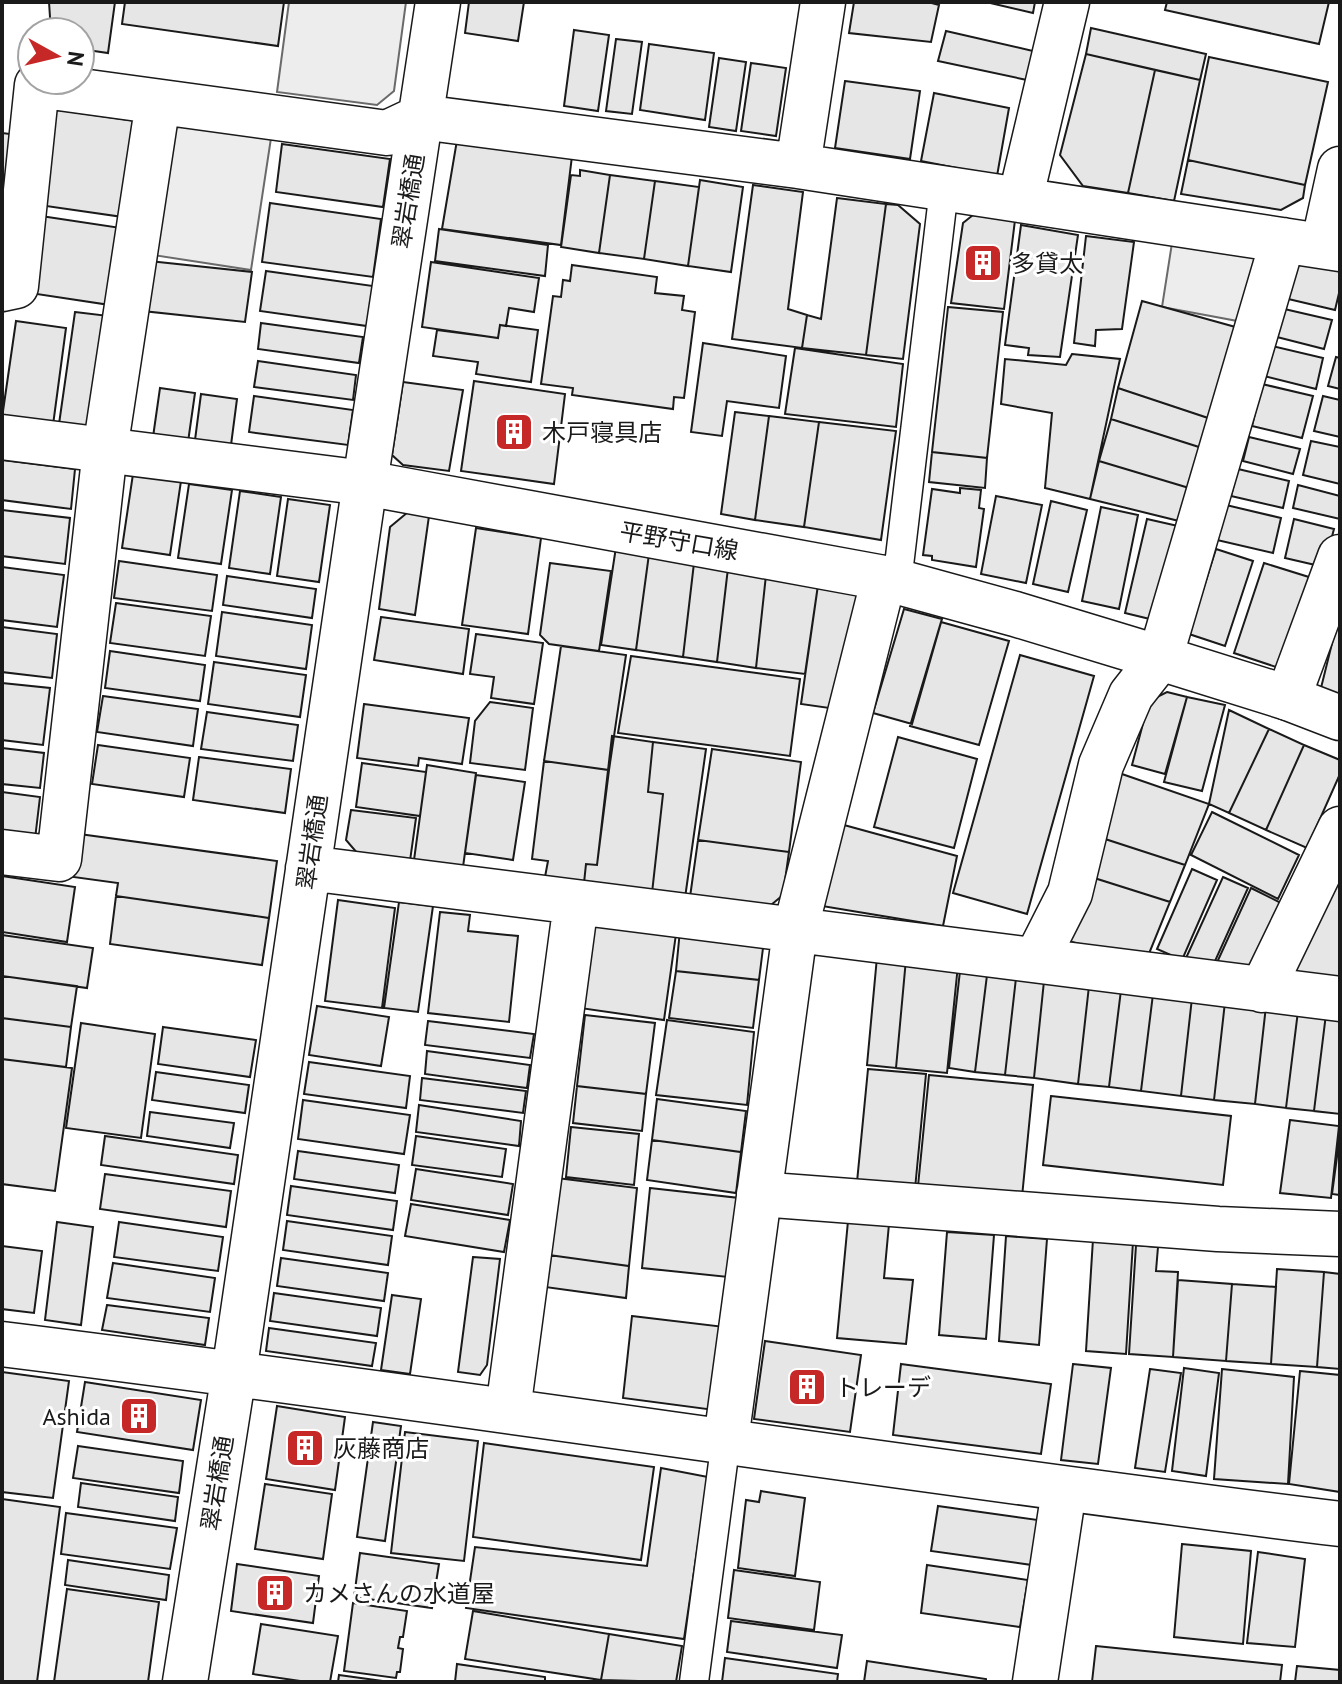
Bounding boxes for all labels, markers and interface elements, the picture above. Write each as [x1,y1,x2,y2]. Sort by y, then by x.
north arrow [16,16,96,96]
text: N [61,50,91,68]
street label: 翠岩橋通 [385,151,431,251]
building icon: 多貸太 [962,242,1004,284]
place label: 多貸太 [1011,248,1083,279]
building icon: 木戸寝具店 [493,411,535,453]
place label: 木戸寝具店 [542,417,662,448]
street label: 平野守口線 [617,515,741,567]
street label: 翠岩橋通 [290,792,334,892]
building icon: トレーデ [786,1366,828,1408]
place label: トレーデ [835,1372,931,1403]
building icon: Ashida [118,1395,160,1437]
place label: Ashida [42,1401,111,1432]
building icon: 灰藤商店 [284,1427,326,1469]
street label: 翠岩橋通 [194,1433,240,1533]
place label: 灰藤商店 [333,1433,429,1464]
building icon: カメさんの水道屋 [254,1572,296,1614]
place label: カメさんの水道屋 [303,1578,495,1609]

